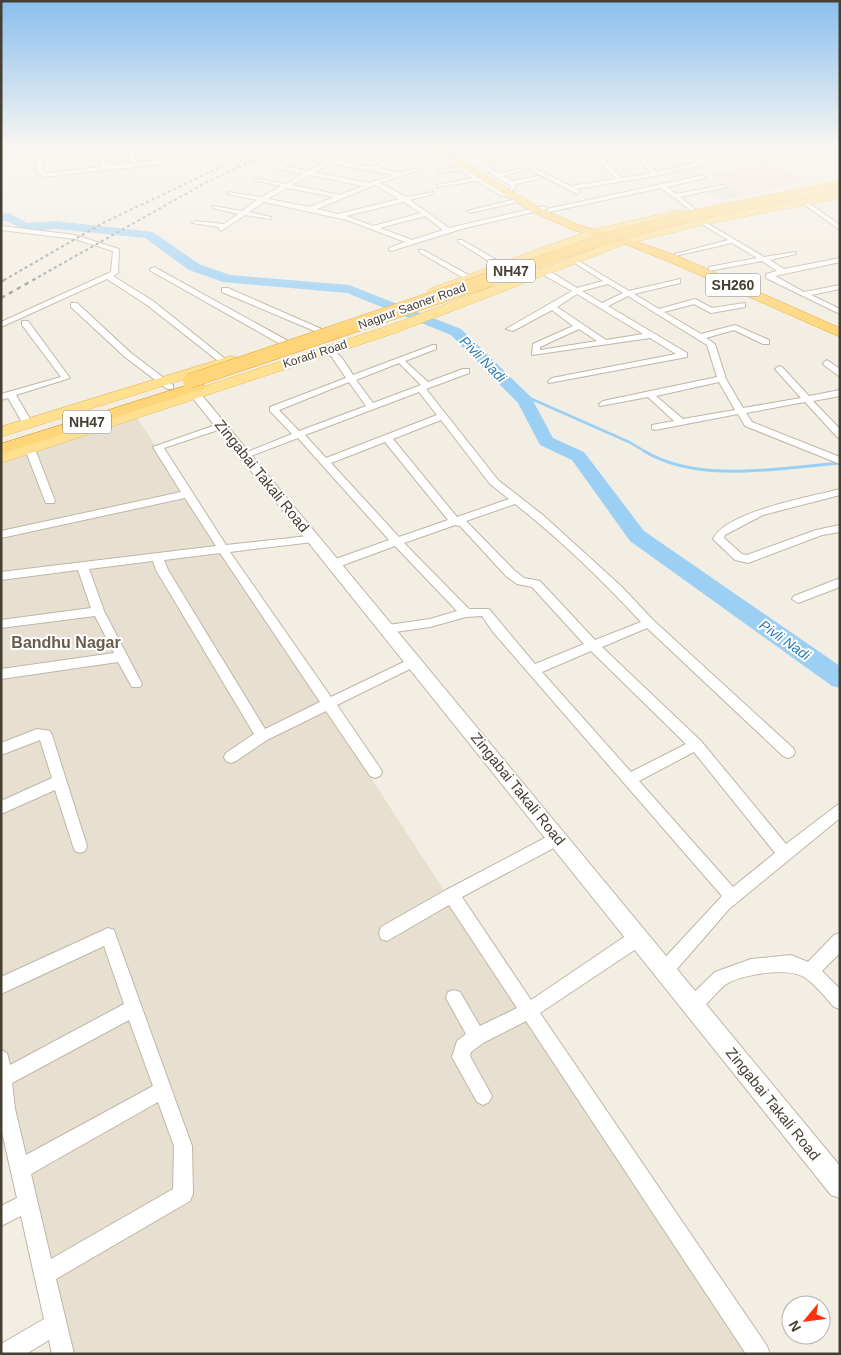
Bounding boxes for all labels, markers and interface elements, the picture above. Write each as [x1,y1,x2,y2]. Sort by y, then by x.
road number: NH47 [487,260,535,282]
road number: SH260 [706,274,760,296]
street label: Nagpur Saoner Road [356,280,468,332]
water label: Pivli Nadi [457,333,510,386]
street label: Koradi Road [281,337,349,371]
road number: NH47 [63,411,111,434]
street label: Zingabai Takali Road [212,416,313,535]
water label: Pivli Nadi [757,617,814,664]
district label: Bandhu Nagar [11,634,121,651]
street label: Zingabai Takali Road [468,729,569,848]
street label: Zingabai Takali Road [723,1044,824,1163]
north arrow [781,1295,831,1345]
text: N [785,1318,804,1335]

